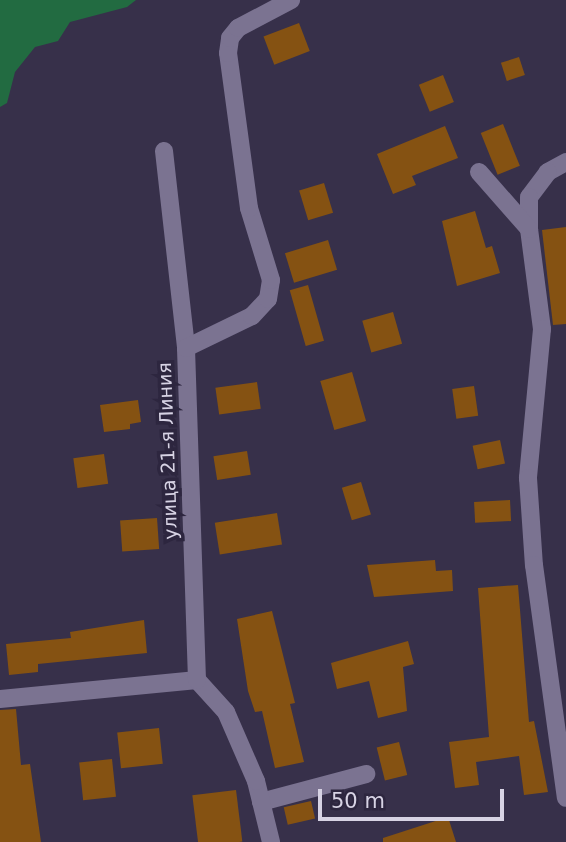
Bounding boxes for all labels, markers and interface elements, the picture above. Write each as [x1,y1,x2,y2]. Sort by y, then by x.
street label: улица 21-я Линия [154,362,182,540]
scale bar [321,776,506,820]
text: 50 m [331,789,385,813]

